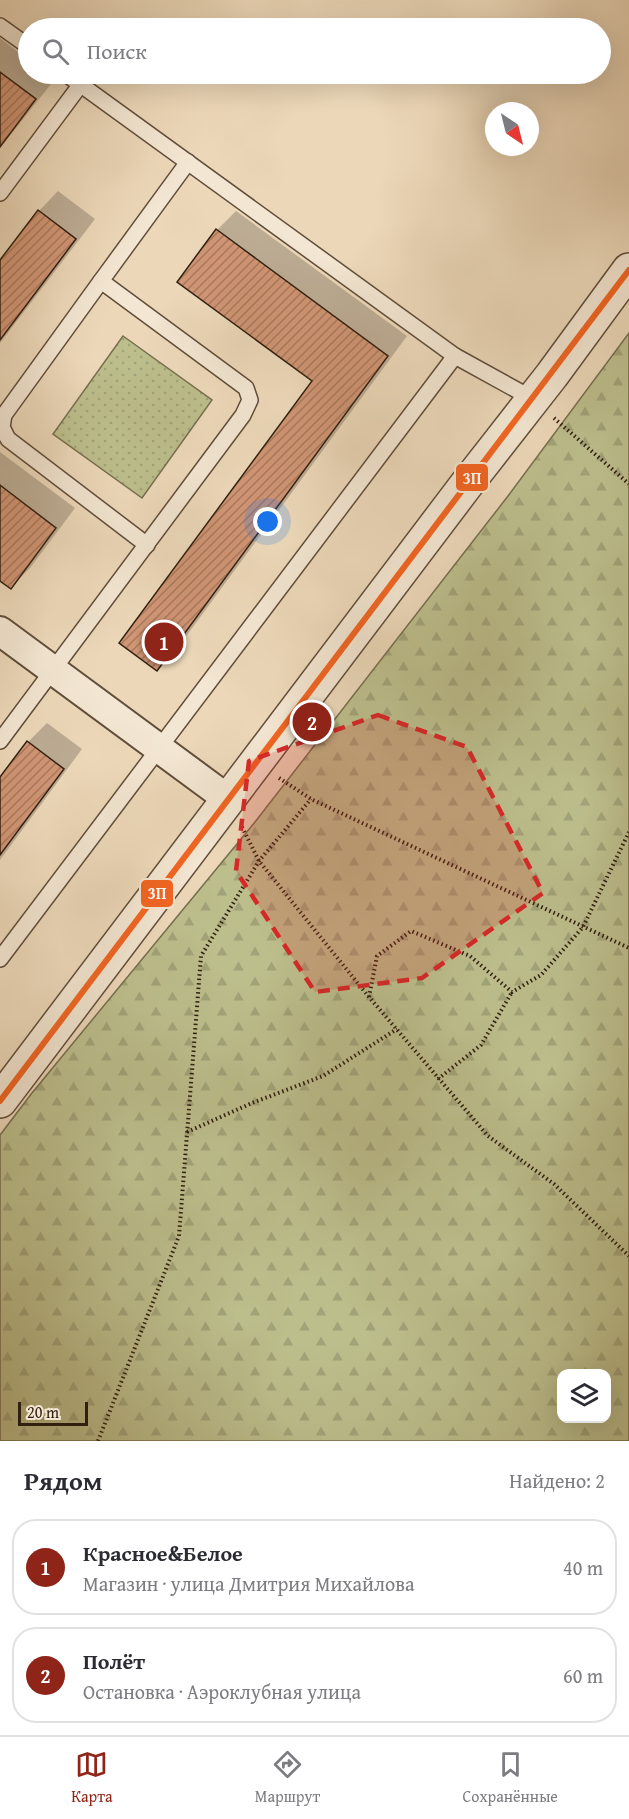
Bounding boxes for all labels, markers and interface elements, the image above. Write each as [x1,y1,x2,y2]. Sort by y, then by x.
search box [18,18,611,84]
icon: search [39,35,72,68]
text: Поиск [87,35,147,67]
north arrow [485,102,539,156]
line badge: 3П [455,463,489,492]
text: 3П [462,466,482,490]
your location [253,507,282,536]
pin: 1 [144,620,184,664]
pin: 2 [292,700,332,744]
line badge: 3П [140,879,174,908]
text: 3П [147,881,167,905]
map controls [557,1369,611,1423]
button: layers [557,1369,611,1423]
scale bar [18,1399,88,1426]
text: 20 m [27,1400,59,1424]
text: Рядом [24,1461,102,1500]
text: Найдено: 2 [509,1466,605,1495]
text: Красное&Белое [83,1537,243,1569]
text: 1 [40,1553,51,1582]
text: 40 m [563,1553,603,1582]
text: Магазин · улица Дмитрия Михайлова [83,1569,414,1598]
text: Полёт [83,1645,145,1677]
text: 2 [40,1661,51,1690]
text: 60 m [563,1661,603,1690]
text: Остановка · Аэроклубная улица [83,1677,361,1706]
tab: Карта [71,1748,113,1808]
tab: Маршрут [255,1748,320,1808]
tab: Сохранённые [463,1748,558,1808]

